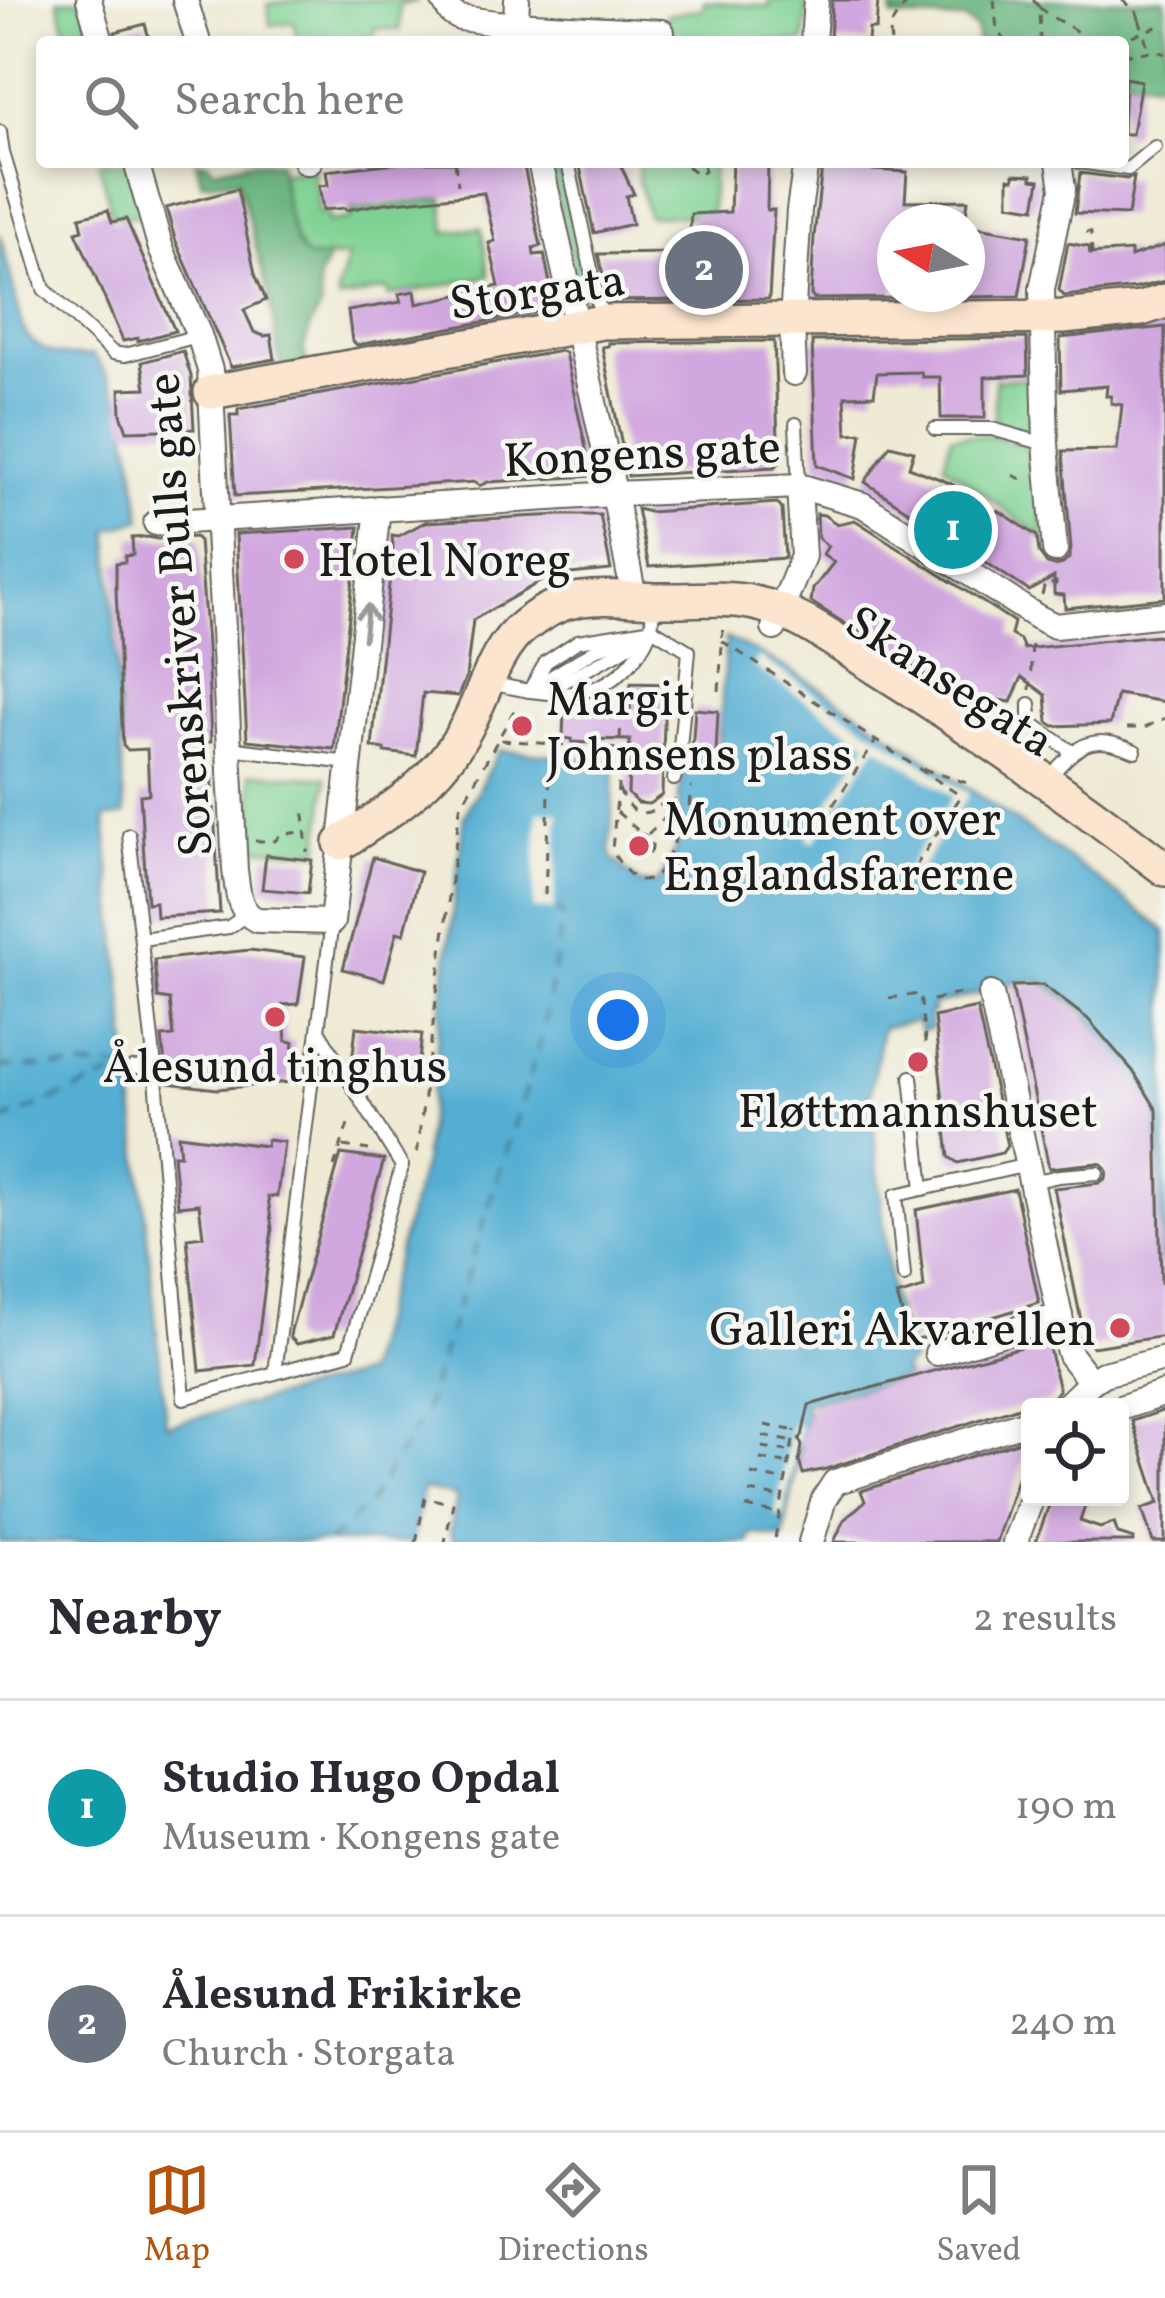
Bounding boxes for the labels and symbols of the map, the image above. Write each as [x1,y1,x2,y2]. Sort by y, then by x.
north arrow [877,204,985,312]
pin: 2 [665,225,743,315]
street label: Storgata [445,249,630,340]
street label: Sorenskriver Bulls gate [132,371,233,859]
street label: Kongens gate [502,416,783,497]
pin: 1 [914,485,992,575]
place label: Hotel Noreg [318,530,571,597]
marker: Hotel Noreg [281,546,307,572]
street label: Skansegata [831,591,1066,776]
one-way arrow [355,603,377,642]
place label: Margit Johnsens plass [546,669,853,791]
marker: Margit Johnsens plass [509,713,535,739]
place label: Monument over Englandsfarerne [663,789,1014,911]
marker: Monument over Englandsfarerne [626,833,652,859]
your location [588,990,648,1050]
marker: Ålesund tinghus [262,1004,288,1030]
place label: Ålesund tinghus [103,1036,447,1103]
marker: Fløttmannshuset [905,1049,931,1075]
place label: Fløttmannshuset [738,1081,1098,1148]
place label: Galleri Akvarellen [709,1299,1096,1366]
marker: Galleri Akvarellen [1107,1315,1133,1341]

